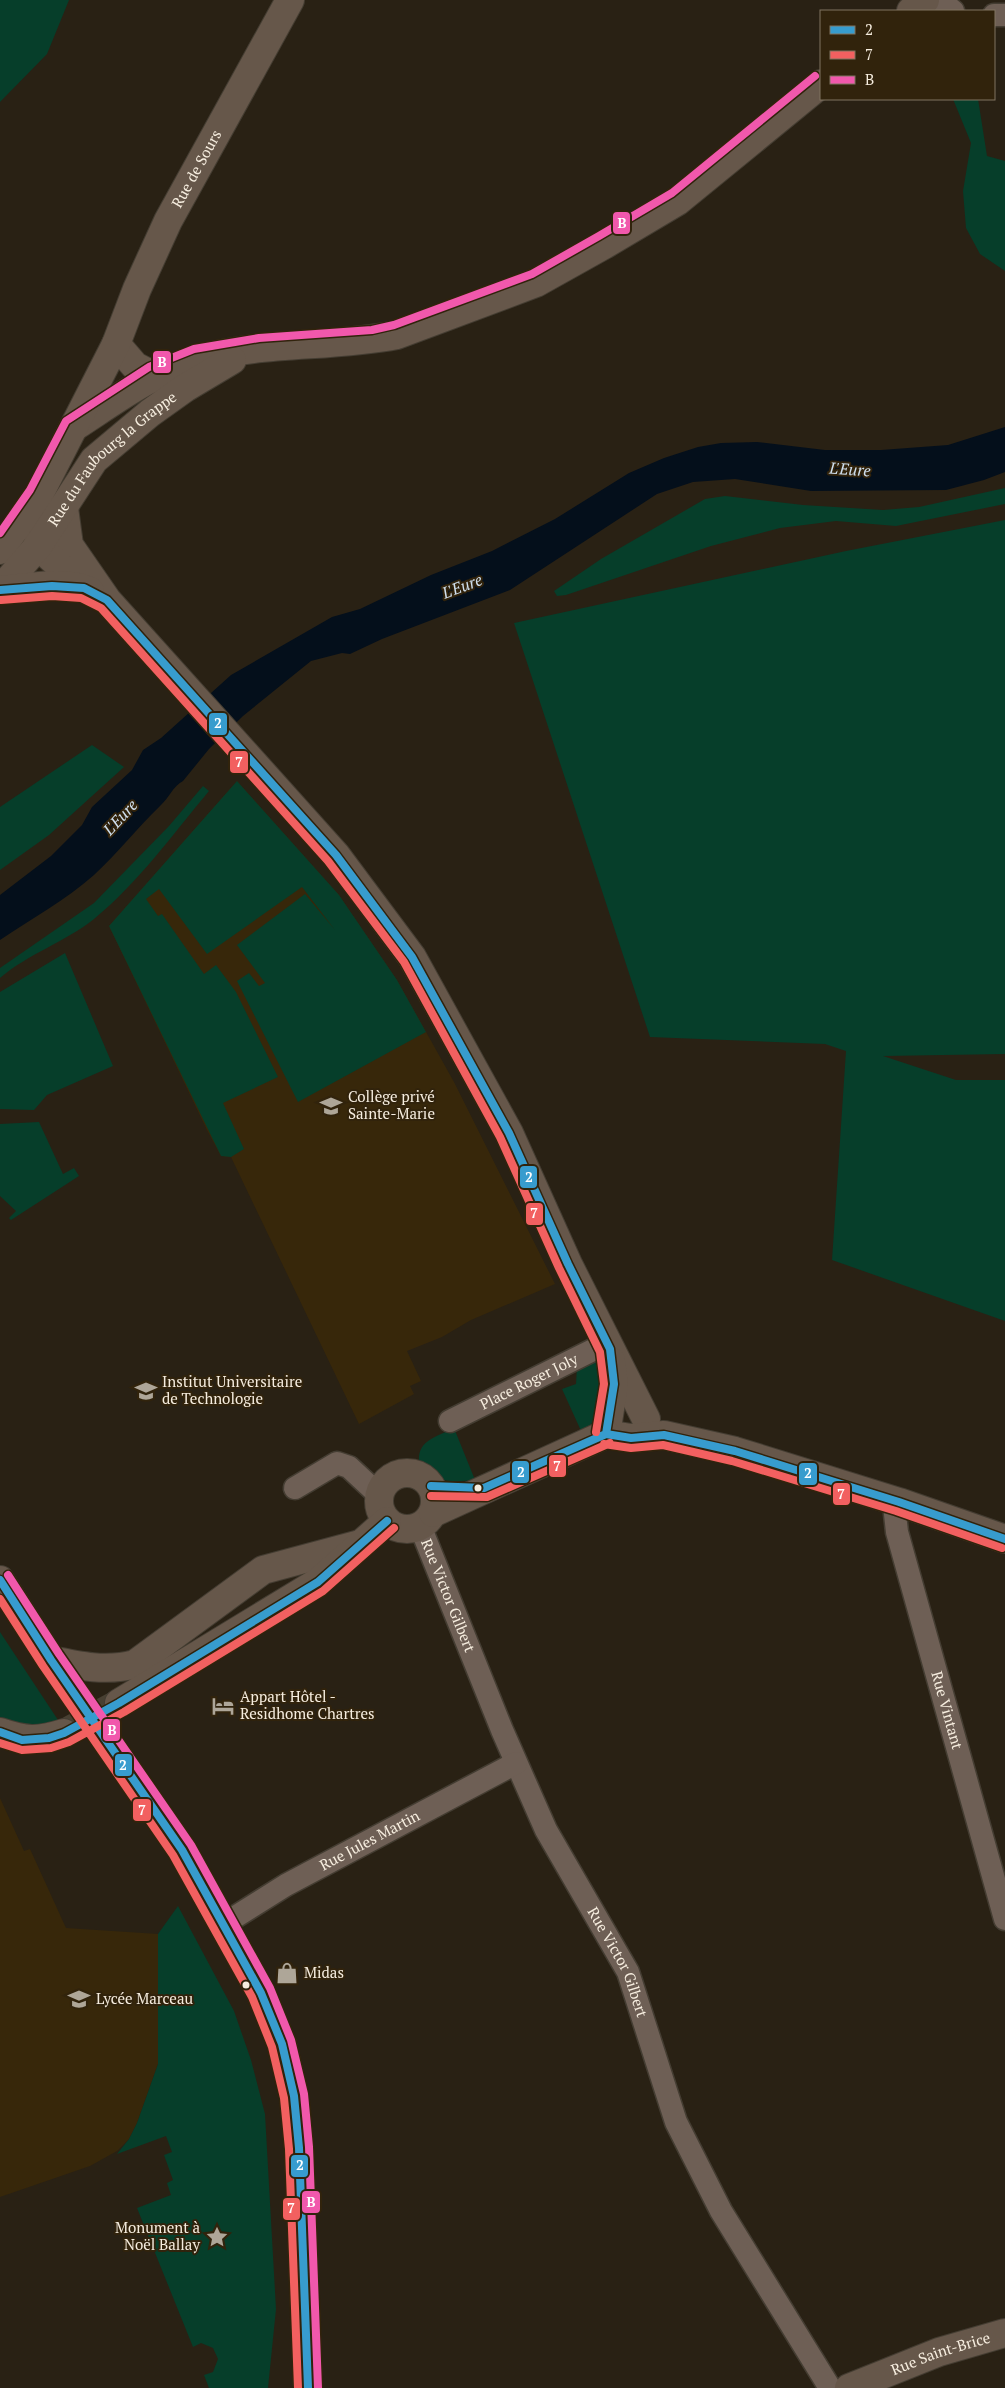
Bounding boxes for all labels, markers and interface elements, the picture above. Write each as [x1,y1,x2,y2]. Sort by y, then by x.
legend [820,10,995,100]
text: 2 [865,19,873,39]
text: 7 [865,44,873,64]
text: B [865,69,874,89]
street label: Rue de Sours [166,126,225,211]
line badge: B [612,211,631,235]
text: B [617,213,627,232]
line badge: B [152,350,172,374]
text: B [157,352,167,371]
street label: Rue du Faubourg la Grappe [43,386,180,530]
water label: L'Eure [828,457,871,481]
water label: L'Eure [438,568,485,604]
line badge: 2 [208,712,228,736]
text: 2 [214,713,222,732]
line badge: 7 [229,750,249,774]
text: 7 [235,752,243,771]
water label: L'Eure [97,794,142,840]
place label: Collège privé Sainte-Marie [348,1086,435,1123]
school or university icon: Collège privé Sainte-Marie [318,1093,344,1119]
line badge: 2 [519,1165,538,1189]
text: 2 [525,1167,533,1186]
line badge: 7 [525,1202,544,1226]
text: 7 [530,1203,538,1222]
street label: Place Roger Joly [476,1348,581,1414]
place label: Institut Universitaire de Technologie [162,1371,302,1408]
school or university icon: Institut Universitaire de Technologie [133,1378,159,1404]
line badge: 7 [548,1454,567,1478]
text: 7 [553,1456,561,1475]
line badge: 2 [511,1460,530,1484]
text: 2 [517,1462,525,1481]
line badge: 2 [798,1462,818,1486]
text: 2 [804,1463,812,1482]
line badge: 7 [832,1482,851,1506]
unlabelled marker [473,1483,483,1493]
text: 7 [837,1484,845,1503]
street label: Rue Victor Gilbert [417,1536,481,1655]
street label: Rue Vintant [927,1669,968,1752]
place label: Appart Hôtel - Residhome Chartres [240,1686,375,1723]
hotel icon: Appart Hôtel - Residhome Chartres [210,1693,236,1719]
line badge: B [102,1718,121,1742]
text: B [107,1720,117,1739]
line badge: 2 [114,1753,133,1777]
text: 2 [119,1755,127,1774]
line badge: 7 [132,1798,152,1822]
text: 7 [138,1800,146,1819]
street label: Rue Jules Martin [316,1805,423,1874]
street label: Rue Victor Gilbert [584,1903,653,2020]
shop icon: Midas [274,1960,300,1986]
place label: Midas [304,1962,344,1982]
unlabelled marker [241,1980,251,1990]
school or university icon: Lycée Marceau [66,1986,92,2012]
place label: Lycée Marceau [96,1988,193,2008]
line badge: 2 [290,2154,309,2178]
text: 2 [296,2155,304,2174]
line badge: B [301,2190,321,2214]
text: B [306,2192,316,2211]
line badge: 7 [282,2197,301,2221]
text: 7 [287,2198,295,2217]
place label: Monument à Noël Ballay [115,2217,200,2254]
place icon: Monument à Noël Ballay [204,2224,230,2250]
street label: Rue Saint-Brice [888,2327,992,2379]

